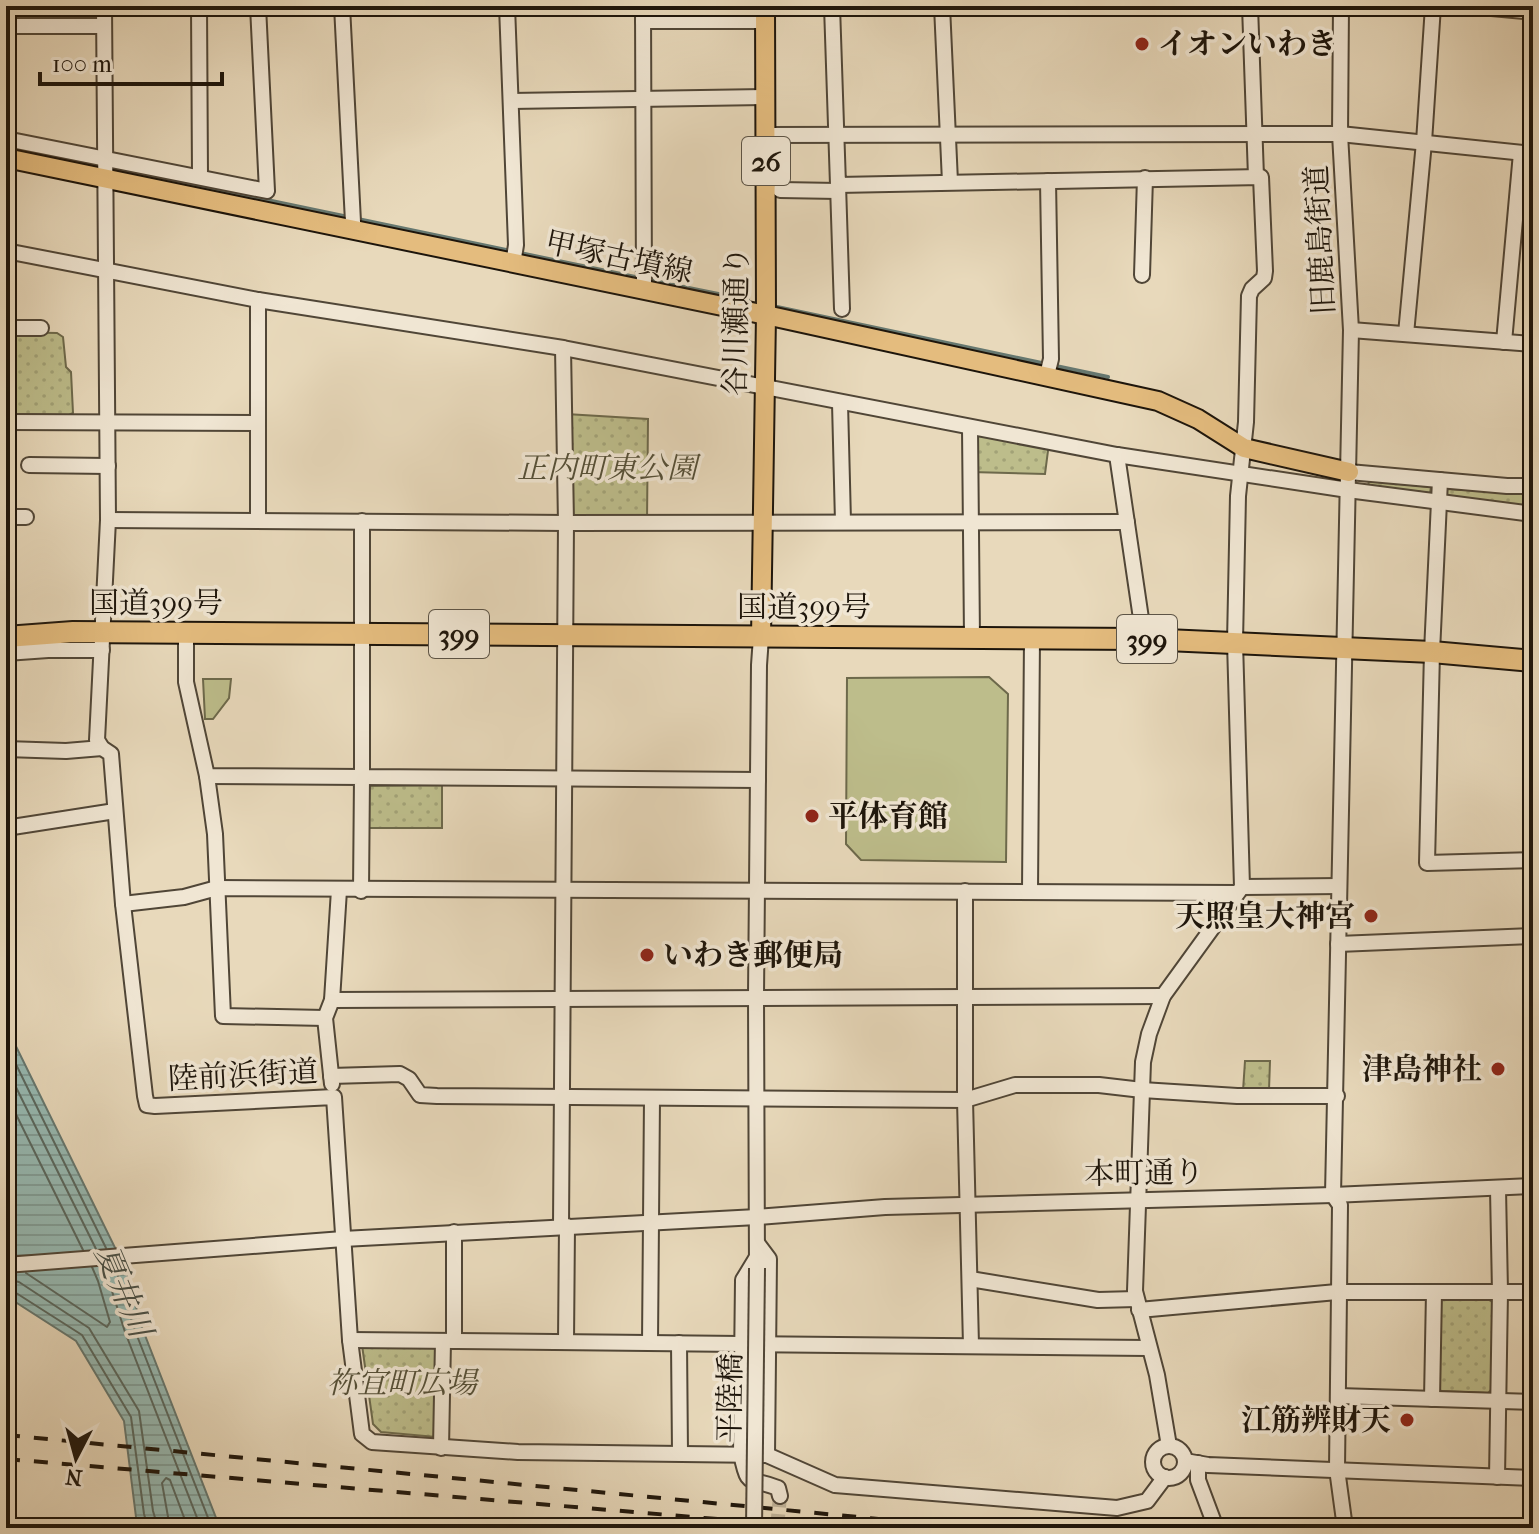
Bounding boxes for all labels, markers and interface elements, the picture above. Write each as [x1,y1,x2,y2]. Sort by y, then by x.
place label: イオンいわき [1158,27,1337,62]
marker: イオンいわき [1133,35,1151,53]
scale bar [40,36,222,86]
text: 100 m [52,50,112,78]
road number: 26 [742,137,790,185]
street label: 旧鹿島街道 [1299,164,1342,316]
street label: 甲塚古墳線 [542,225,696,290]
street label: 谷川瀬通り [718,246,755,396]
park label: 正内町東公園 [517,451,702,486]
street label: 国道399号 [89,586,223,621]
street label: 国道399号 [737,590,871,625]
road number: 399 [429,610,489,658]
road number: 399 [1117,615,1177,663]
place label: 平体育館 [828,799,948,834]
marker: 平体育館 [803,807,821,825]
place label: 天照皇大神宮 [1175,899,1355,934]
marker: 天照皇大神宮 [1362,907,1380,925]
place label: いわき郵便局 [663,938,843,973]
marker: いわき郵便局 [638,946,656,964]
place label: 津島神社 [1362,1052,1482,1087]
street label: 陸前浜街道 [167,1054,319,1097]
marker: 津島神社 [1489,1060,1507,1078]
street label: 本町通り [1084,1155,1204,1192]
water label: 夏井川 [88,1240,160,1345]
street label: 平陸橋 [712,1353,749,1443]
park label: 祢宜町広場 [327,1366,480,1401]
place label: 江筋辨財天 [1241,1403,1391,1438]
marker: 江筋辨財天 [1398,1411,1416,1429]
north arrow [36,1418,116,1498]
text: N [64,1463,84,1491]

